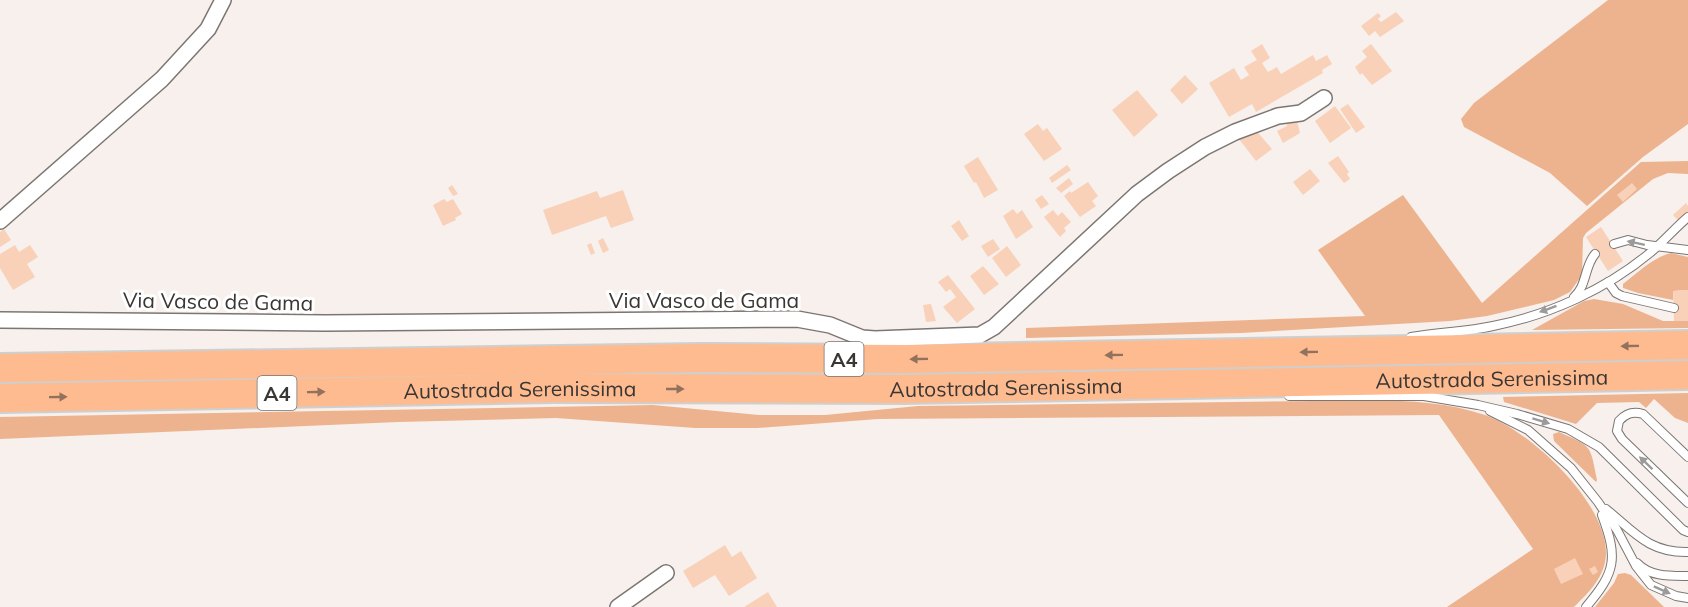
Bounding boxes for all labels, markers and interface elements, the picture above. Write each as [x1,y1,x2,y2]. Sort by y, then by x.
one-way arrow [1626,238,1645,247]
street label: Via Vasco de Gama [123,286,313,316]
street label: Via Vasco de Gama [609,287,799,313]
one-way arrow [1538,305,1556,315]
one-way arrow [1620,341,1639,351]
road number: A4 [824,342,864,376]
one-way arrow [1299,347,1318,357]
one-way arrow [1104,351,1123,360]
one-way arrow [909,354,928,364]
street label: Autostrada Serenissima [1375,363,1609,394]
street label: Autostrada Serenissima [889,372,1123,402]
street label: Autostrada Serenissima [403,375,636,404]
road number: A4 [258,376,296,410]
one-way arrow [666,384,685,393]
one-way arrow [307,388,326,397]
one-way arrow [49,392,68,402]
one-way arrow [1532,417,1550,426]
one-way arrow [1639,456,1653,470]
one-way arrow [1654,585,1672,595]

